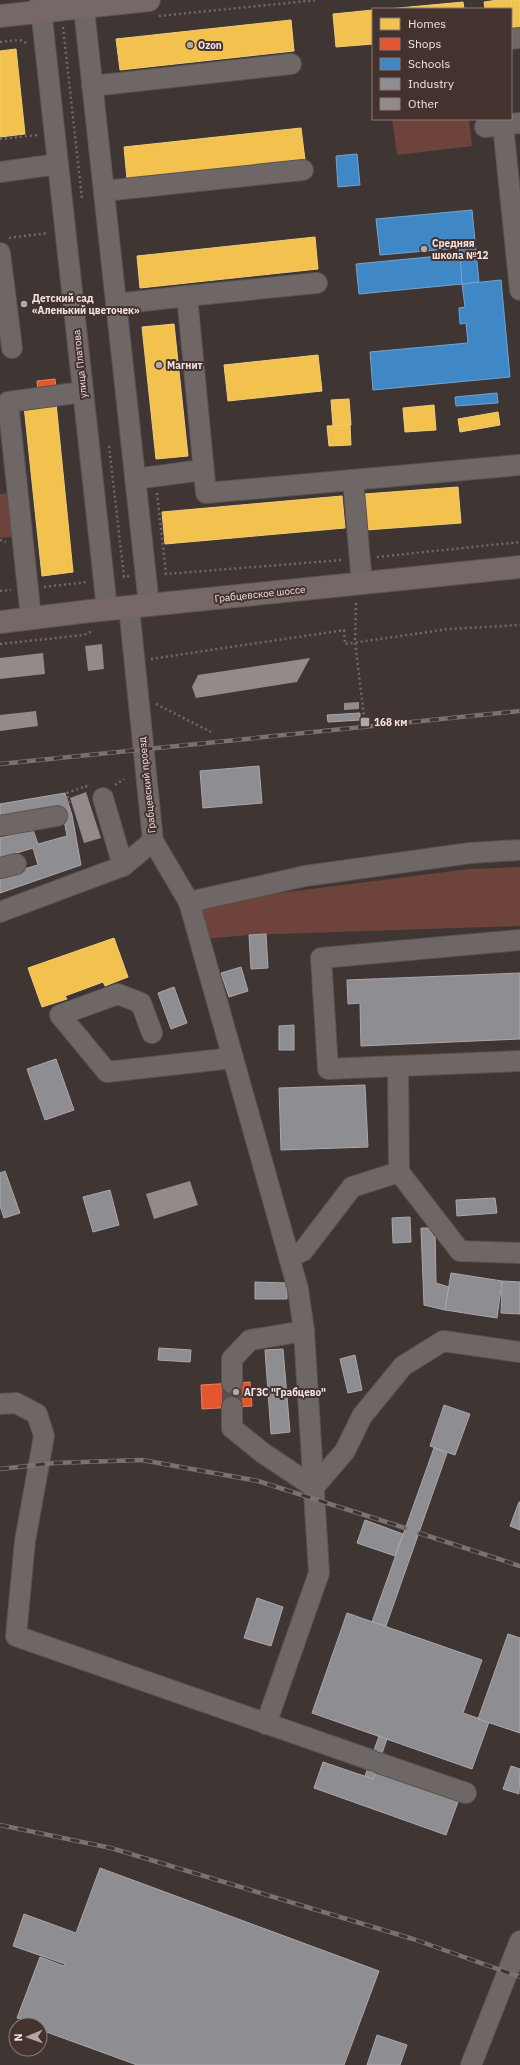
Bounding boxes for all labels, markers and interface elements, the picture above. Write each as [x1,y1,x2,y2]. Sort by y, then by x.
legend [372,8,512,120]
text: Homes [408,16,446,31]
text: Shops [408,36,441,51]
place label: Ozon [198,39,222,52]
marker: Ozon [185,40,195,50]
text: Schools [408,56,451,71]
text: Industry [408,76,454,91]
text: Other [408,96,439,111]
place label: Средняя школа №12 [432,237,489,262]
marker: Средняя школа №12 [419,244,429,254]
place label: Детский сад «Аленький цветочек» [32,292,140,317]
marker: Детский сад «Аленький цветочек» [19,299,29,309]
street label: улица Платова [70,328,90,399]
place label: Магнит [167,359,203,372]
marker: Магнит [154,360,164,370]
street label: Грабцевское шоссе [214,583,306,605]
marker: 168 км [359,716,371,728]
place label: 168 км [374,716,408,729]
street label: Грабцевский проезд [135,736,159,834]
place label: АГЗС "Грабцево" [244,1386,326,1399]
marker: АГЗС "Грабцево" [231,1387,241,1397]
north arrow [8,2017,48,2057]
text: N [11,2033,25,2042]

